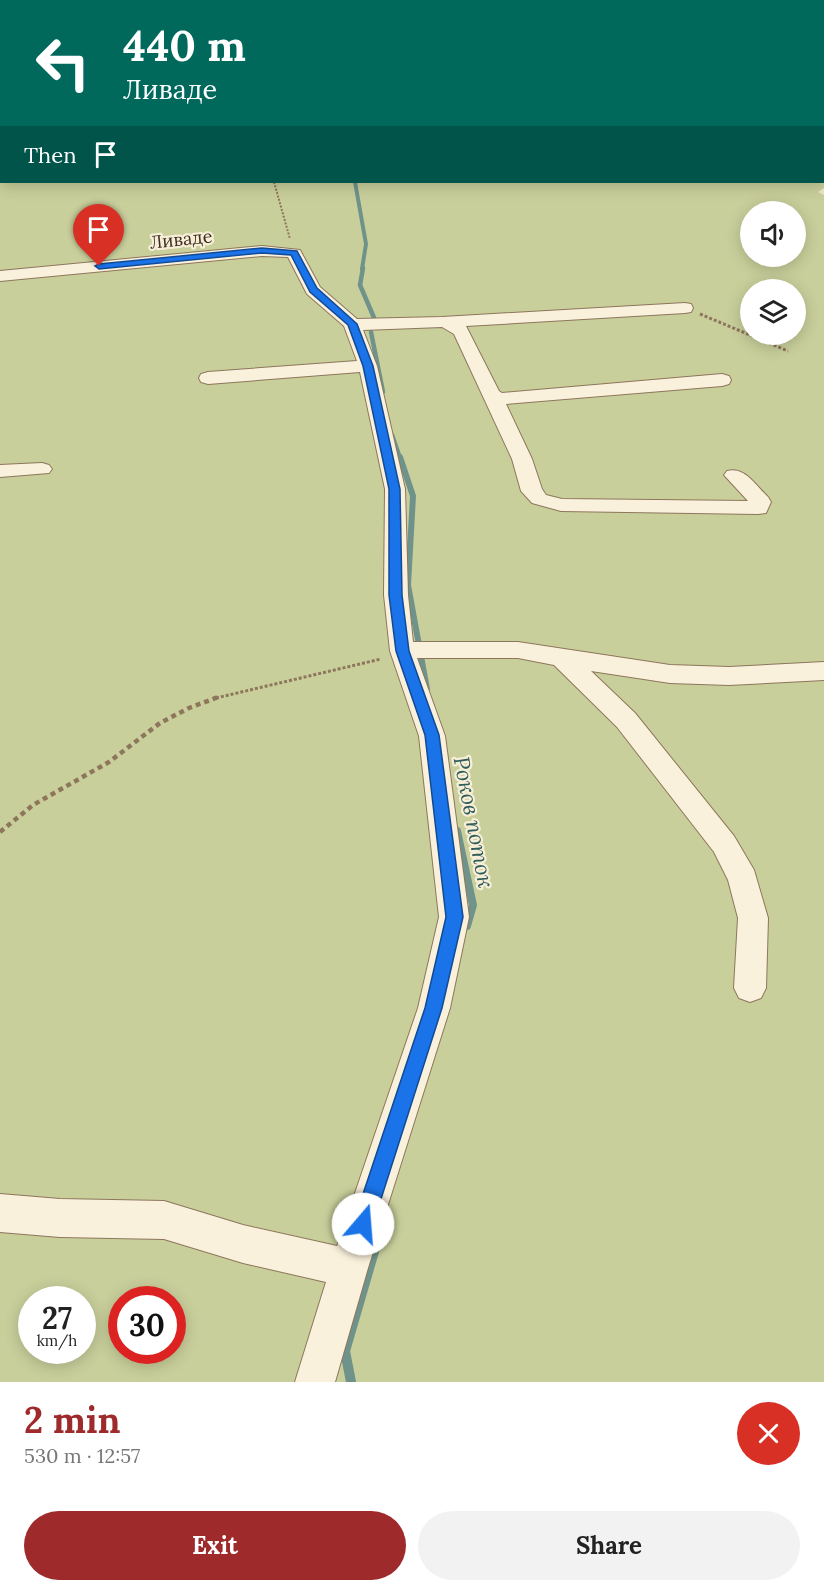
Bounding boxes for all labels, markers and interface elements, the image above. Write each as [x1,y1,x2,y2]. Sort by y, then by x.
text: 440 m [123,19,246,73]
icon: left [24,24,102,102]
text: Ливаде [123,72,217,106]
icon: arrive [89,138,122,171]
text: Then [24,141,77,169]
map controls [740,201,806,345]
button: sound [740,201,806,267]
pin [73,204,124,266]
icon: arrive [82,213,115,246]
street label: Ливаде [149,224,214,254]
button: layers [740,279,806,345]
water label: Роков поток [448,754,501,890]
position arrow [331,1192,395,1256]
speed limit sign: 30 [108,1286,186,1364]
text: 27 [42,1299,72,1337]
text: km/h [37,1331,77,1350]
text: 2 min [24,1397,121,1443]
button: close [737,1402,800,1465]
text: 530 m · 12:57 [24,1443,140,1468]
button: Exit [24,1511,406,1580]
button: Share [418,1511,800,1580]

